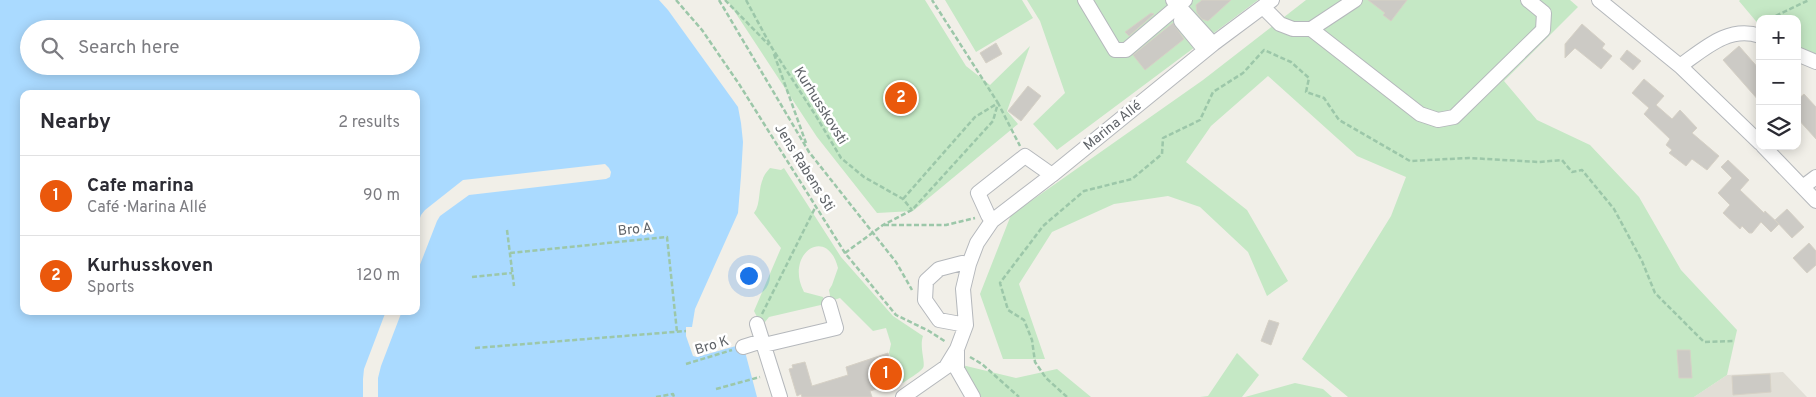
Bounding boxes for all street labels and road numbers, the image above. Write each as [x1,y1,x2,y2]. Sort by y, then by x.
street label: Kurhusskovsti [789,64,851,148]
street label: Marina Allé [1081,97,1145,155]
street label: Jens Rabens Sti [770,121,838,215]
street label: Bro A [617,220,653,240]
street label: Bro K [693,333,731,359]

